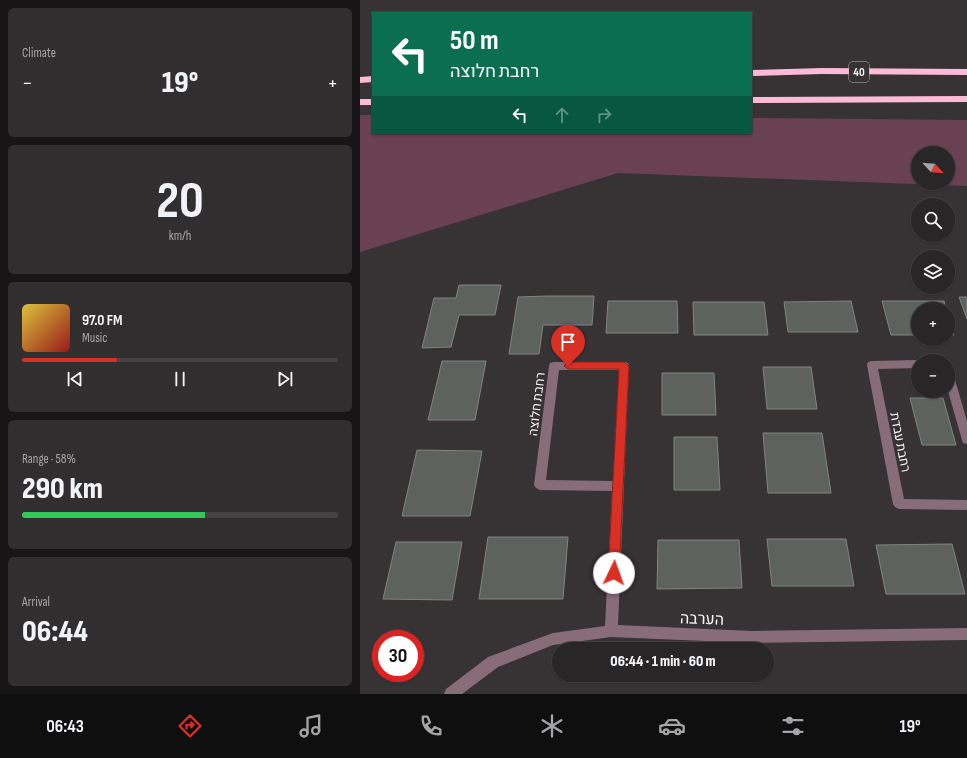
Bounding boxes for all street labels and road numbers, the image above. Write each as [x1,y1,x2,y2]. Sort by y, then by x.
road number: 40 [849,62,869,82]
street label: רחבת חלוצה [525,371,549,437]
street label: רחבת עבדת [886,411,914,473]
street label: הערבה [679,609,724,630]

